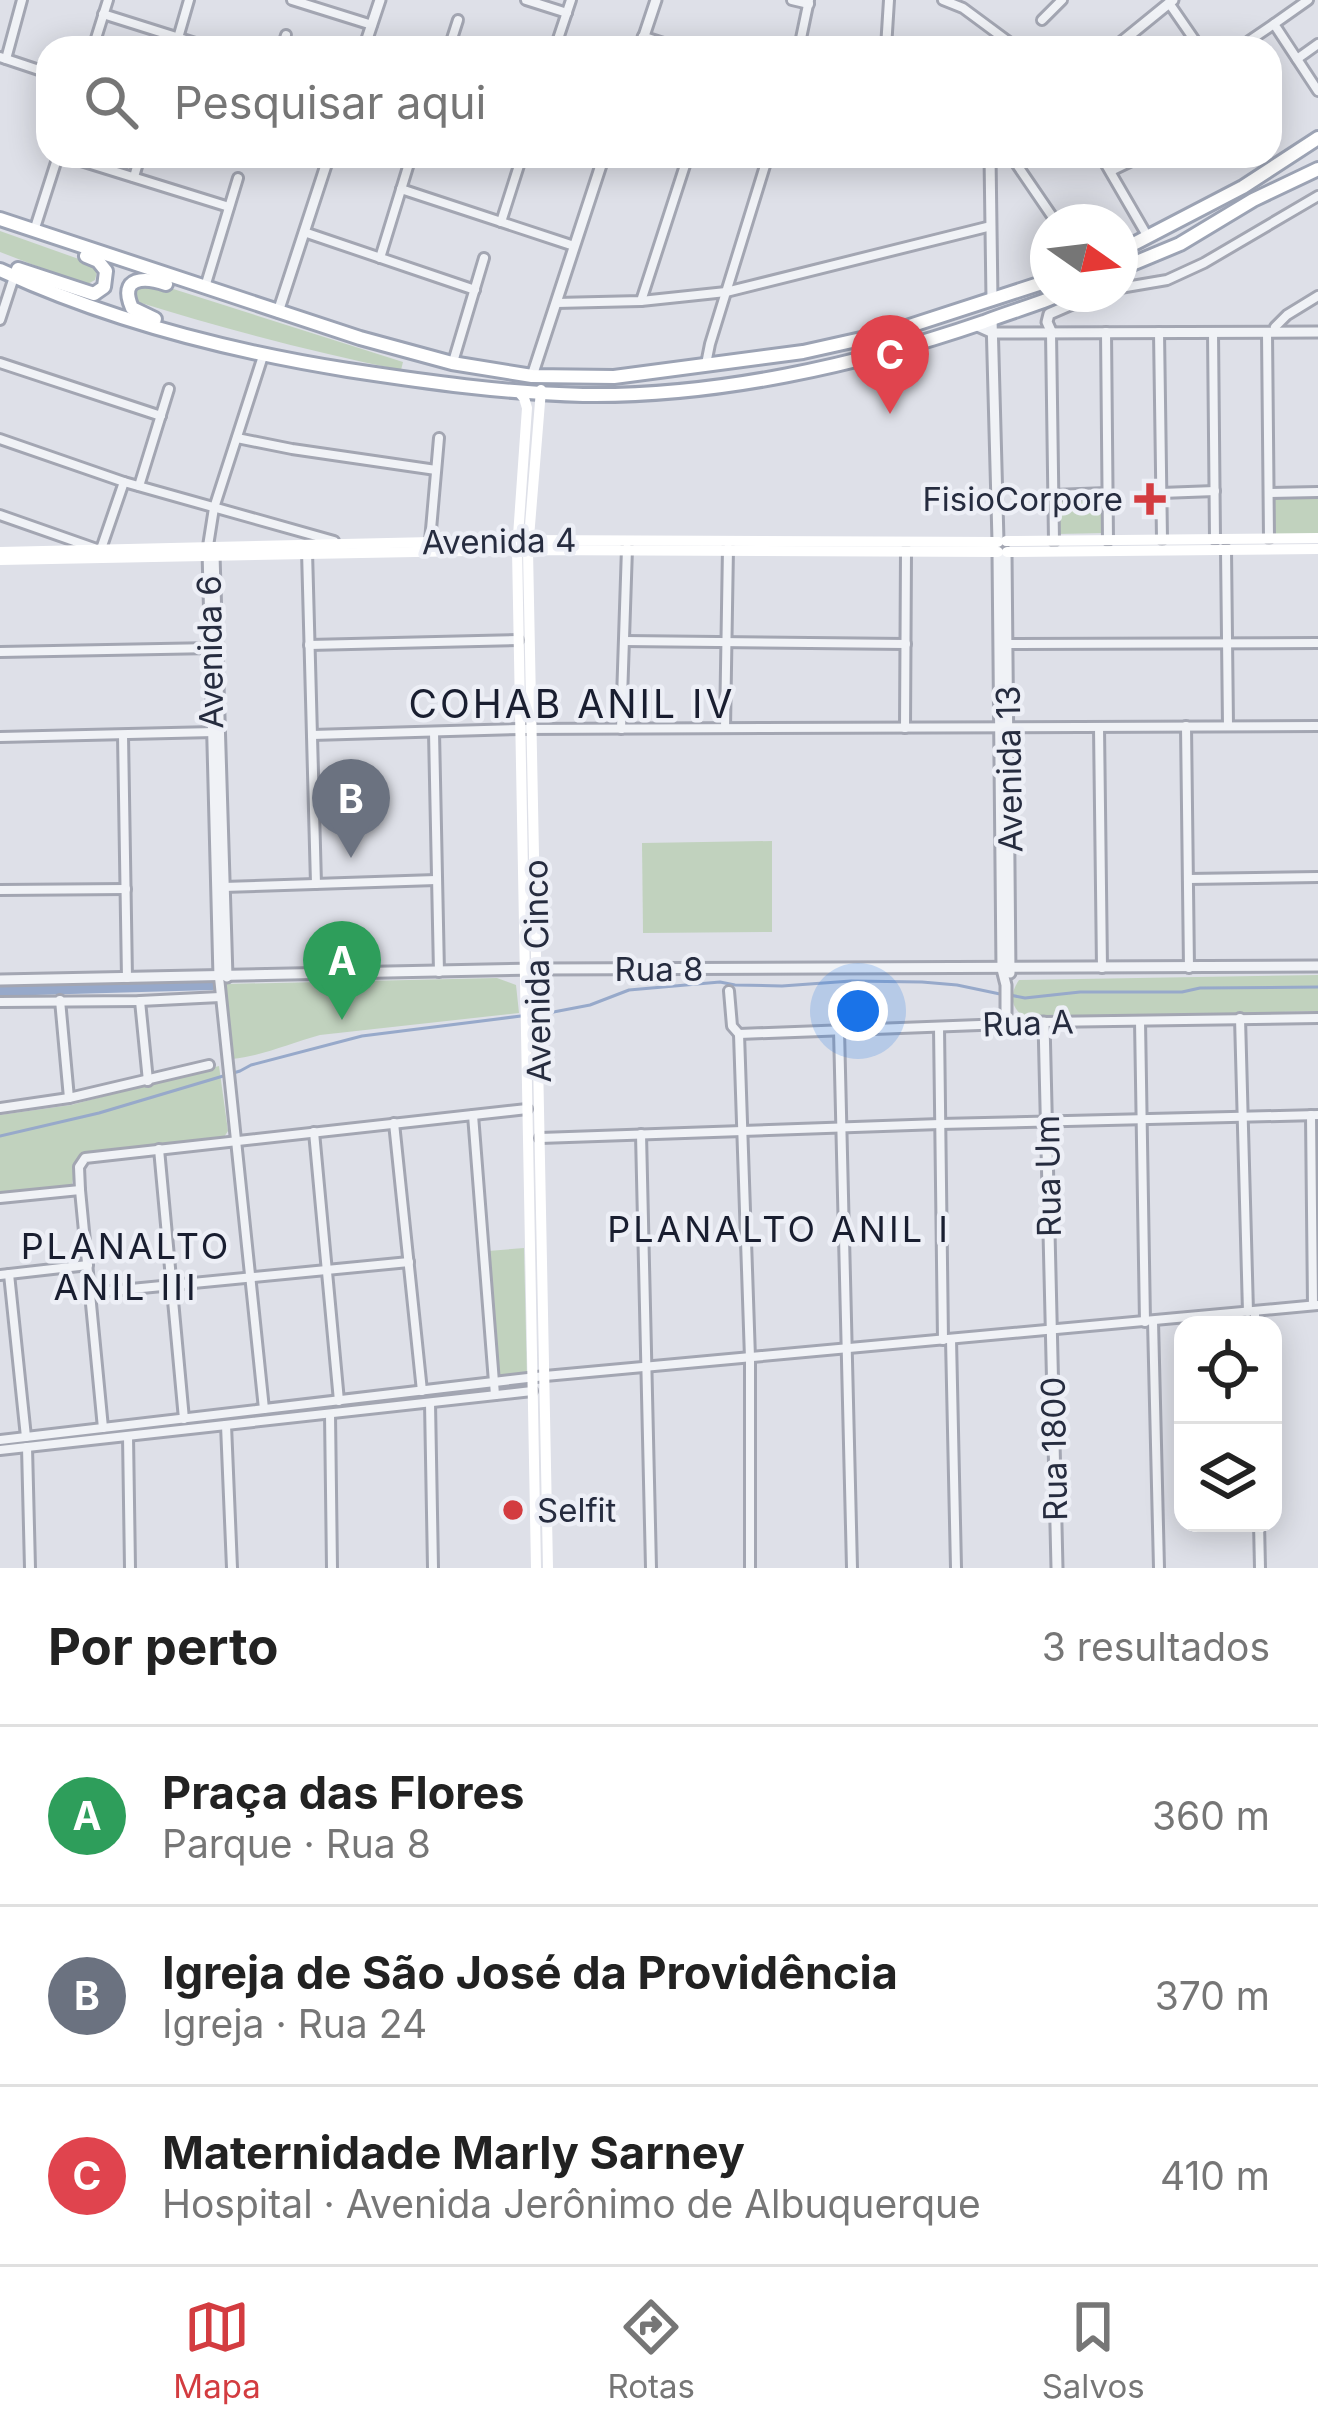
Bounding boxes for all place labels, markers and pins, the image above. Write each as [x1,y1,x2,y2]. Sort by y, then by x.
pin: C [851,315,929,414]
place label: FisioCorpore [922,479,1123,519]
marker: FisioCorpore [1134,483,1166,515]
pin: B [312,759,390,858]
pin: A [303,921,381,1020]
place label: Selfit [537,1490,617,1530]
marker: Selfit [500,1497,526,1523]

